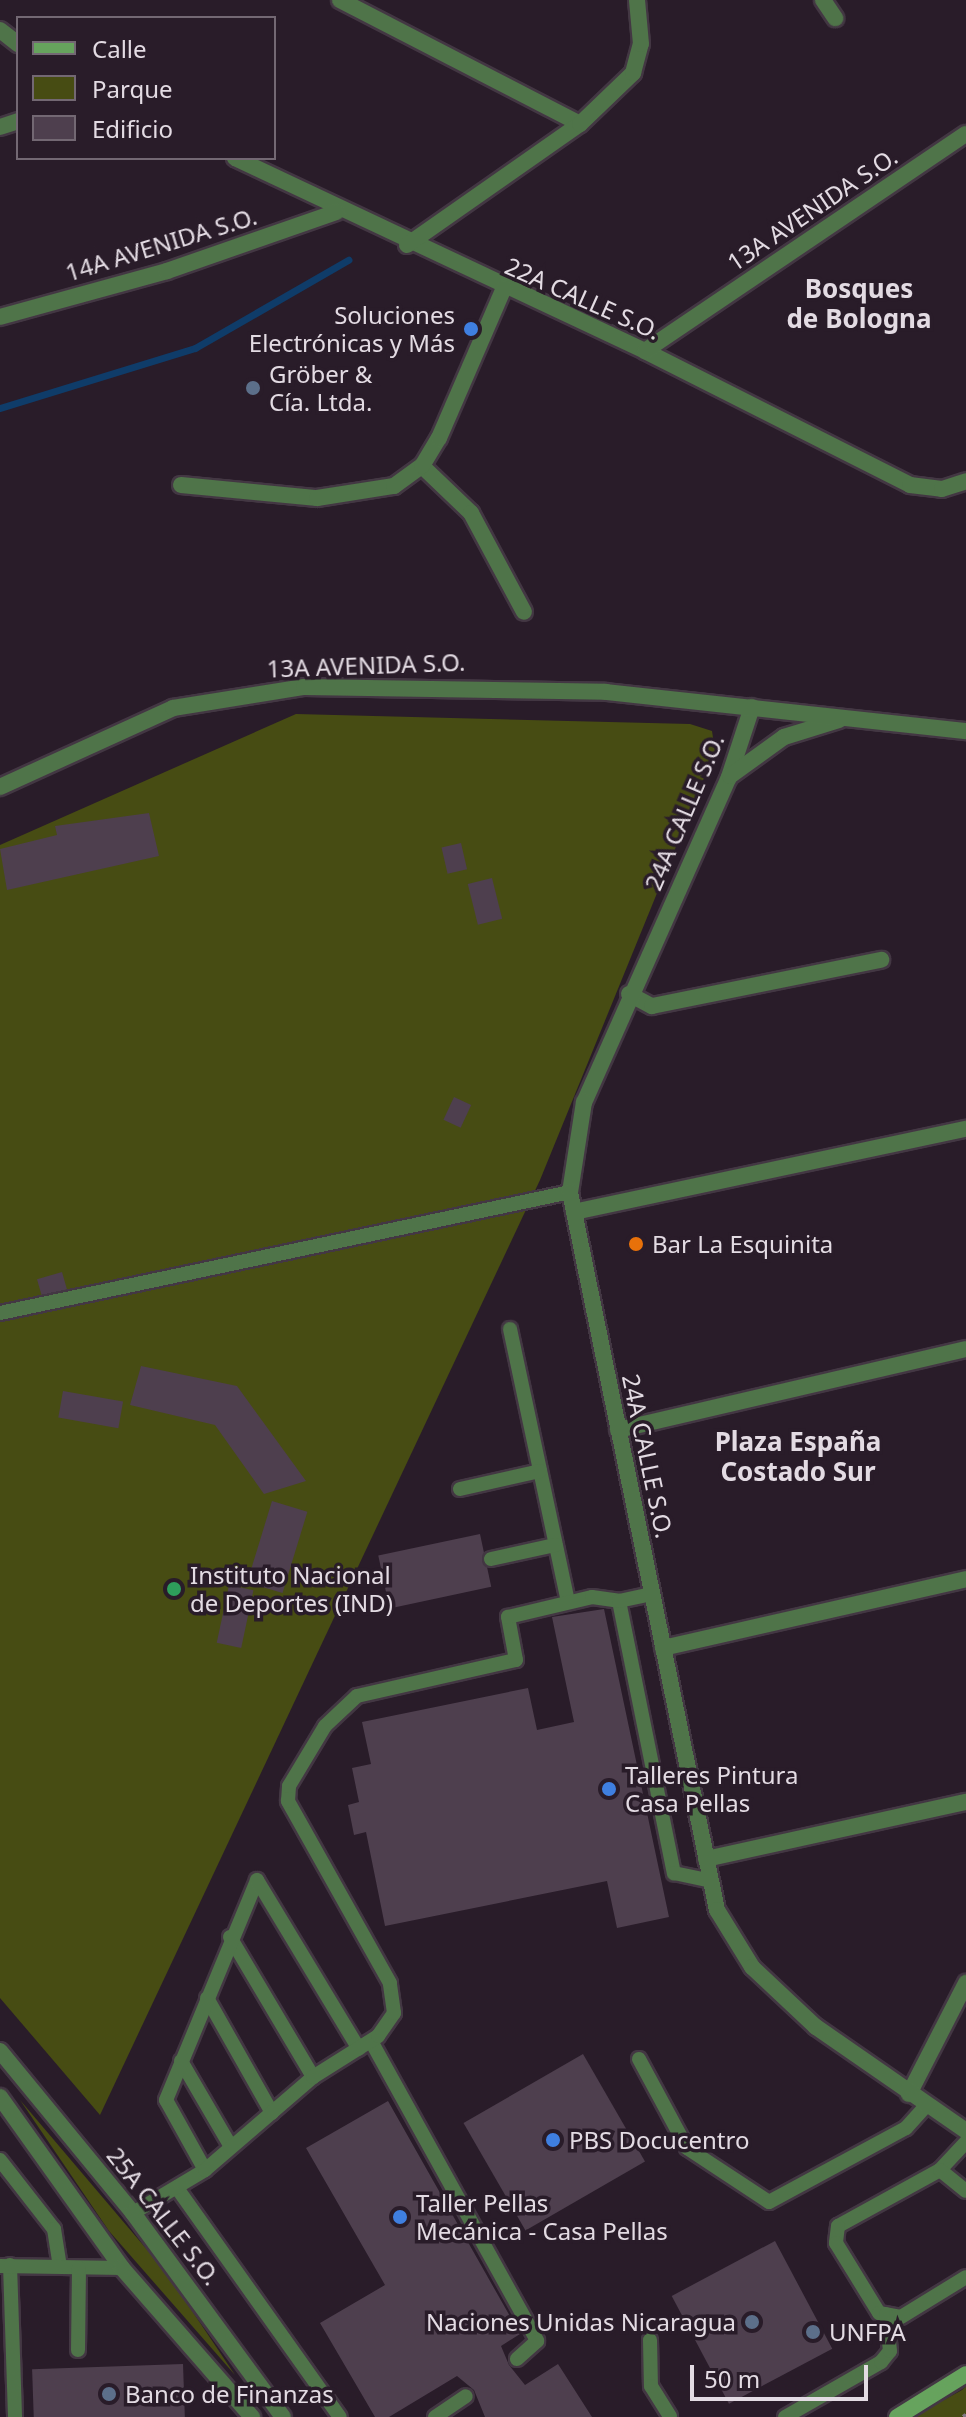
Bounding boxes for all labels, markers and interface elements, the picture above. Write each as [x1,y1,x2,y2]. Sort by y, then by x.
legend [16,16,276,160]
text: Calle [92,32,147,65]
text: Parque [92,72,173,105]
text: Edificio [92,112,173,145]
street label: 13A AVENIDA S.O. [722,141,902,277]
street label: 14A AVENIDA S.O. [62,201,260,287]
street label: 22A CALLE S.O. [501,251,665,345]
district label: Bosques de Bologna [786,273,932,334]
place label: Soluciones Electrónicas y Más [249,301,455,357]
marker: Soluciones Electrónicas y Más [462,320,480,338]
place label: Gröber & Cía. Ltda. [269,360,372,416]
marker: Gröber & Cía. Ltda. [244,379,262,397]
street label: 13A AVENIDA S.O. [266,647,466,683]
street label: 24A CALLE S.O. [638,730,730,894]
place label: Bar La Esquinita [652,1230,833,1258]
marker: Bar La Esquinita [627,1235,645,1253]
street label: 24A CALLE S.O. [617,1371,679,1541]
district label: Plaza España Costado Sur [715,1426,881,1488]
place label: Instituto Nacional de Deportes (IND) [190,1561,393,1617]
marker: Instituto Nacional de Deportes (IND) [165,1580,183,1598]
place label: Talleres Pintura Casa Pellas [625,1761,798,1817]
marker: Talleres Pintura Casa Pellas [600,1780,618,1798]
place label: PBS Docucentro [569,2126,749,2154]
marker: PBS Docucentro [544,2131,562,2149]
street label: 25A CALLE S.O. [101,2141,227,2291]
place label: Taller Pellas Mecánica - Casa Pellas [416,2189,668,2245]
marker: Taller Pellas Mecánica - Casa Pellas [391,2208,409,2226]
place label: Naciones Unidas Nicaragua [426,2308,736,2336]
marker: Naciones Unidas Nicaragua [743,2313,761,2331]
place label: UNFPA [829,2318,906,2346]
marker: UNFPA [804,2323,822,2341]
scale bar [694,2349,872,2399]
text: 50 m [704,2362,760,2395]
place label: Banco de Finanzas [125,2380,334,2408]
marker: Banco de Finanzas [100,2385,118,2403]

